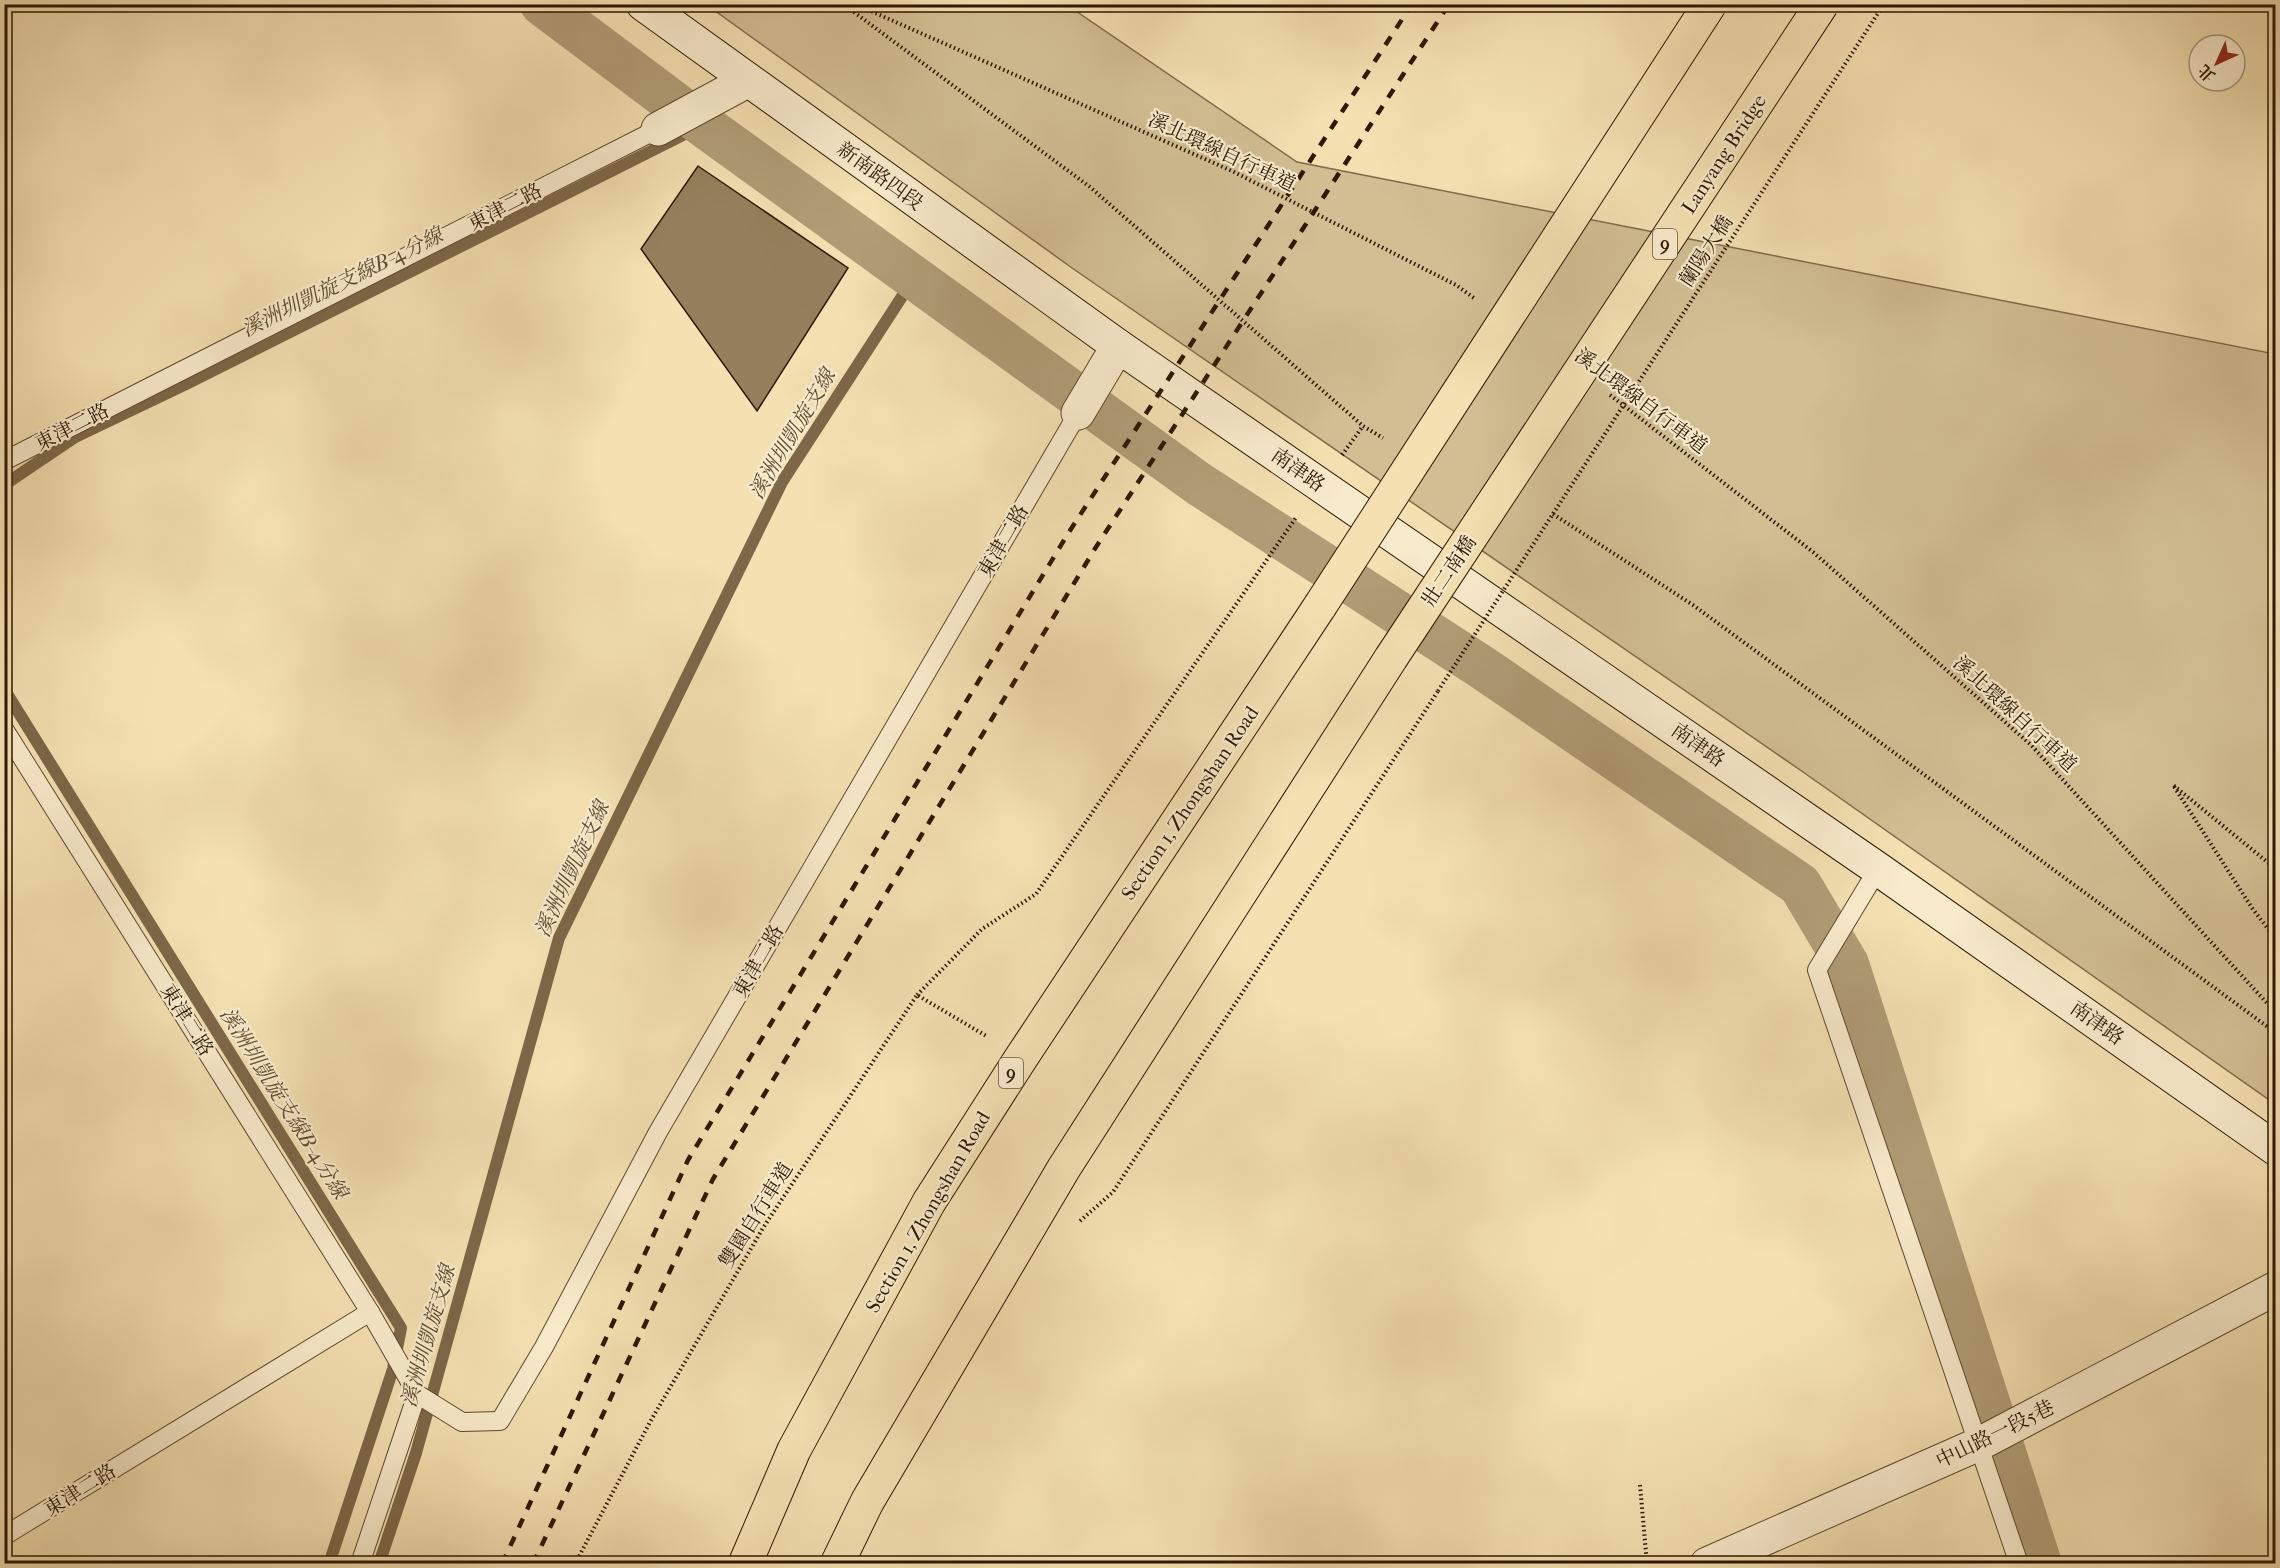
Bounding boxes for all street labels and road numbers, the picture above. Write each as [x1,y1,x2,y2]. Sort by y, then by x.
street label: Lanyang Bridge [1677,90,1771,218]
street label: 溪北環線自行車道 [1145,108,1299,196]
street label: 新南路四段 [833,137,927,215]
street label: 東津二路 [464,179,546,235]
street label: 蘭陽大橋 [1675,211,1737,291]
road number: 9 [1653,229,1677,259]
street label: 溪北環線自行車道 [1570,344,1712,458]
street label: 東津二路 [31,399,113,455]
street label: 南津路 [1267,443,1329,497]
street label: 東津二路 [973,501,1033,581]
street label: 壯二南橋 [1417,531,1481,611]
street label: 溪北環線自行車道 [1949,651,2081,777]
street label: Section 1, Zhongshan Road [1117,701,1264,904]
street label: 南津路 [1667,718,1729,772]
street label: 東津二路 [728,921,788,1001]
street label: 東津二路 [156,980,218,1060]
street label: 南津路 [2066,996,2128,1050]
road number: 9 [999,1058,1023,1088]
street label: Section 1, Zhongshan Road [861,1106,996,1317]
street label: 雙園自行車道 [714,1158,798,1272]
street label: 中山路一段5巷 [1932,1395,2058,1473]
street label: 東津二路 [40,1459,120,1521]

